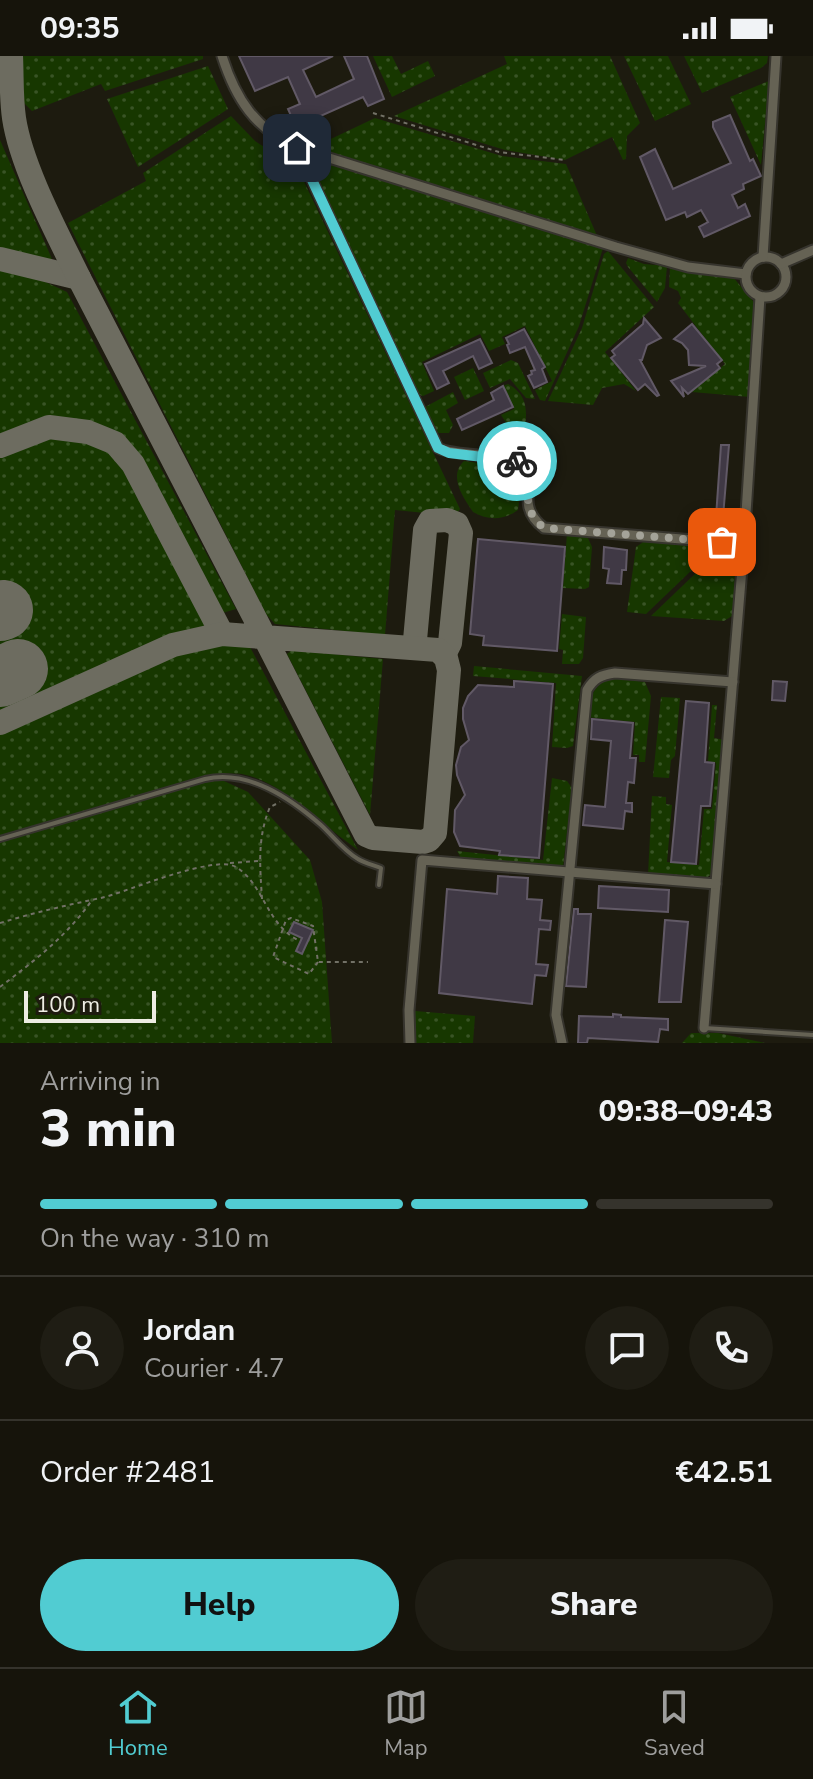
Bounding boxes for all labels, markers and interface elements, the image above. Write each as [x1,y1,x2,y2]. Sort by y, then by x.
text: 09:35 [40,8,119,49]
pin [263,114,331,182]
icon: home [275,126,319,170]
courier [477,421,557,501]
icon: bike [495,439,539,483]
pin [688,508,756,576]
icon: bag [700,520,744,564]
scale bar [24,987,156,1023]
text: 100 m [36,990,100,1020]
text: Arriving in [40,1064,161,1099]
text: 09:38–09:43 [598,1091,773,1132]
text: 3 min [40,1093,177,1164]
text: On the way · 310 m [40,1221,269,1256]
button: person [40,1306,124,1390]
button: chat [585,1306,669,1390]
button: phone [689,1306,773,1390]
text: Jordan [144,1310,235,1351]
text: Courier · 4.7 [144,1351,285,1386]
text: Order #2481 [40,1452,215,1493]
text: €42.51 [676,1452,773,1493]
button: Help [40,1559,399,1651]
button: Share [415,1559,773,1651]
tab: Home [108,1685,168,1763]
tab: Map [384,1685,428,1763]
tab: Saved [644,1685,705,1763]

